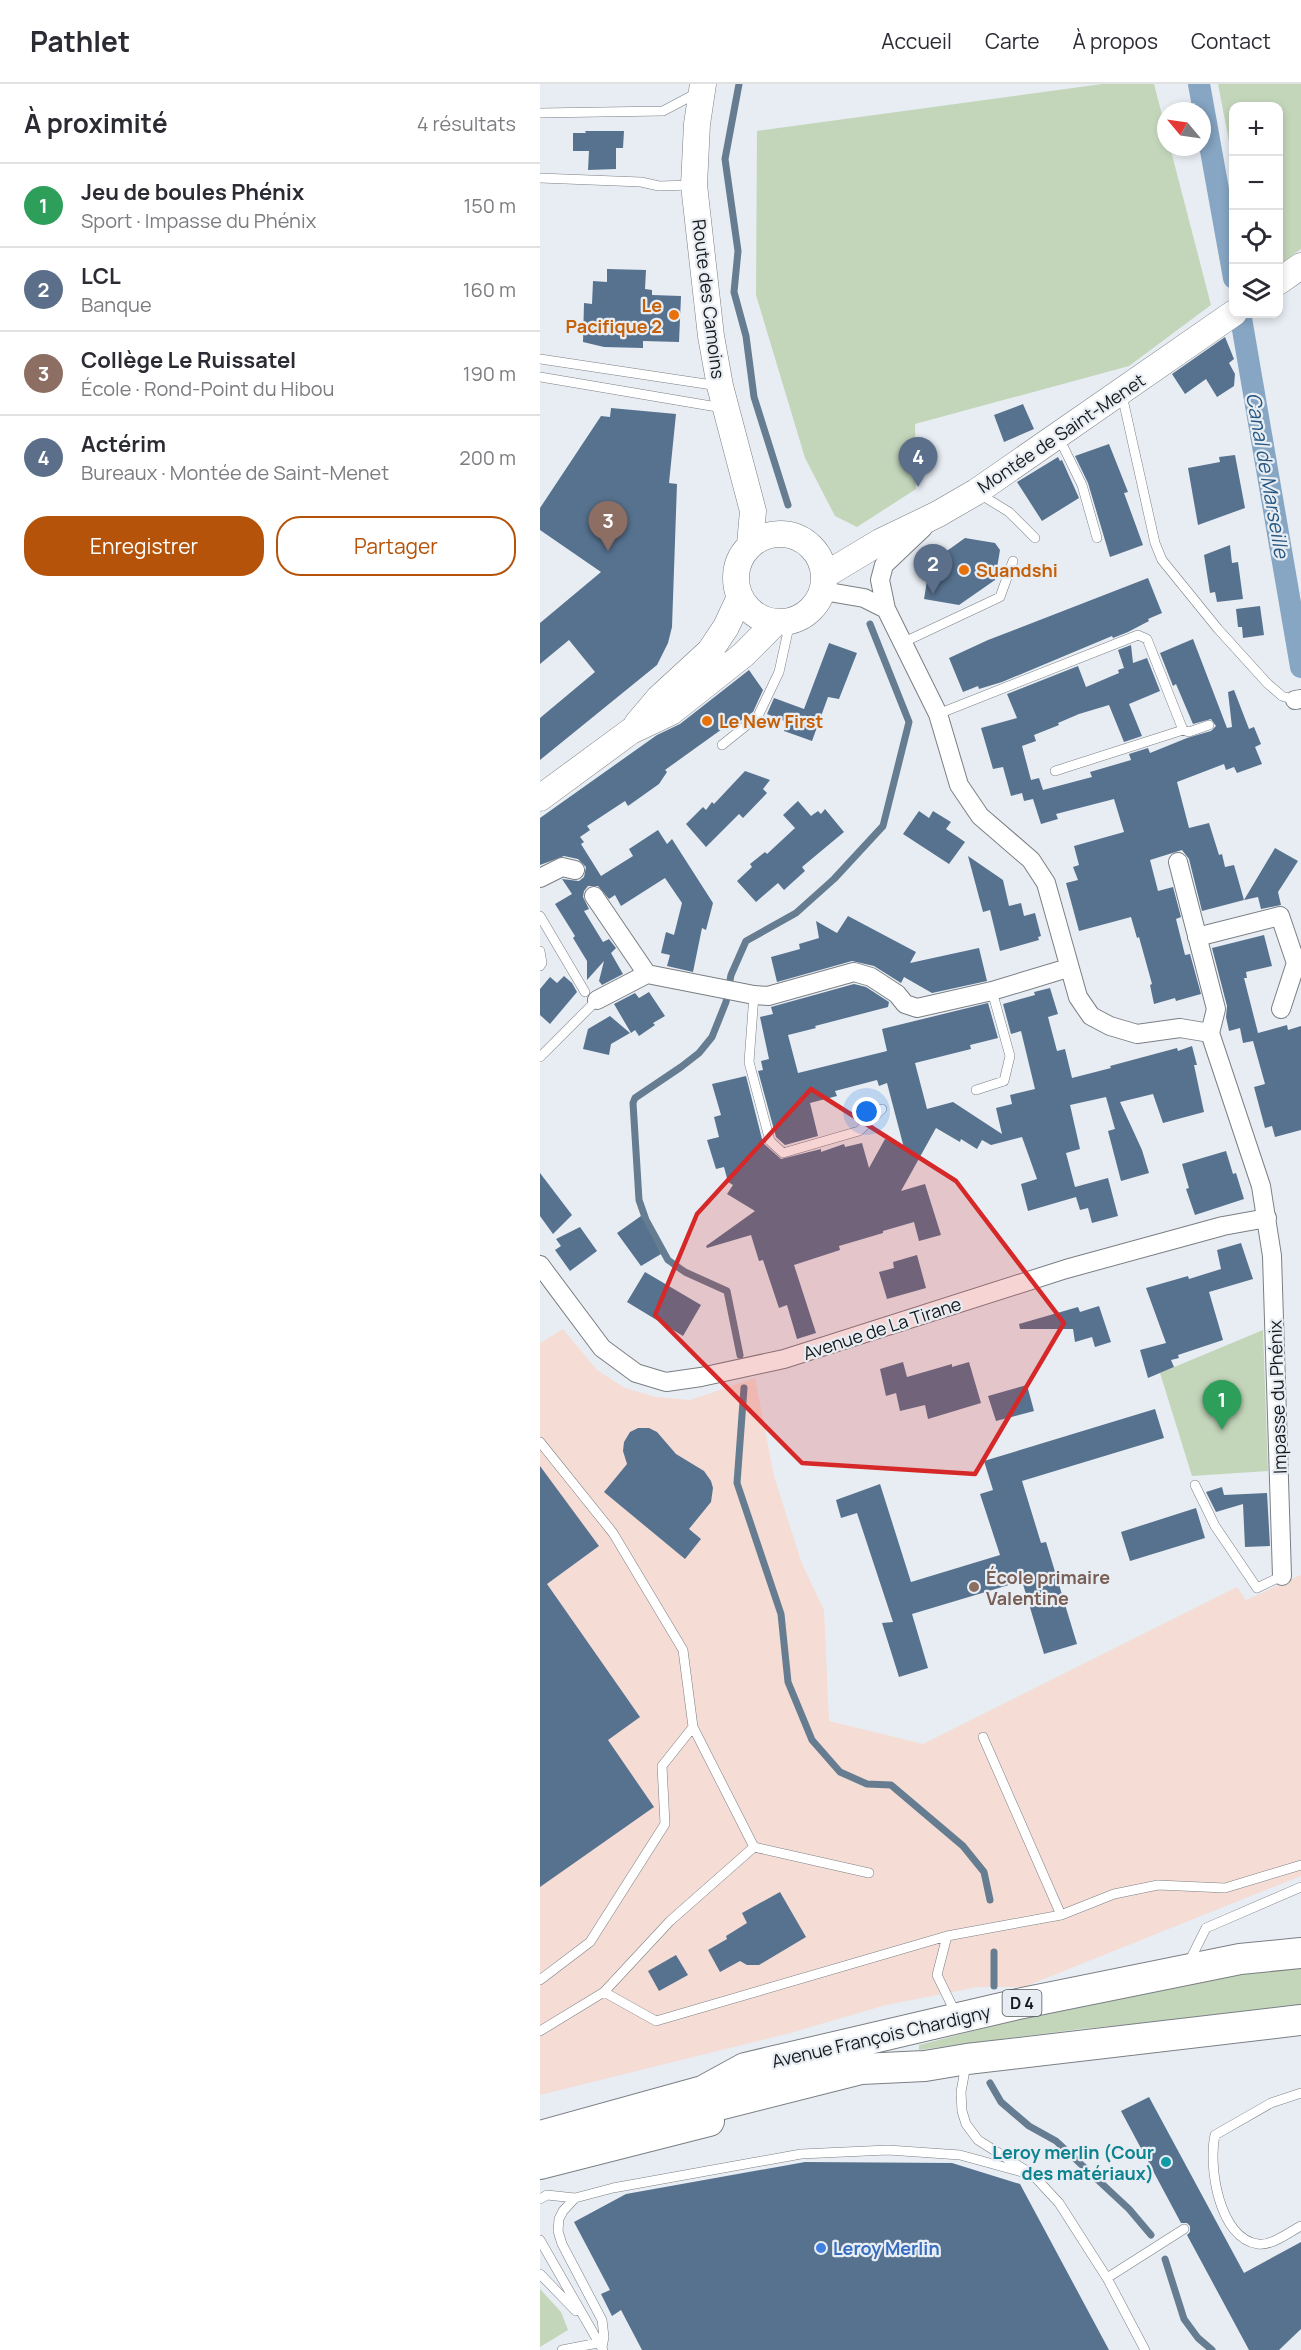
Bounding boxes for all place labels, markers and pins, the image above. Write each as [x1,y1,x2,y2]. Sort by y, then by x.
place label: Le Pacifique 2 [566,293,662,338]
marker: Le Pacifique 2 [667,308,681,322]
pin: 4 [898,438,938,487]
pin: 3 [588,502,628,551]
pin: 2 [914,544,952,594]
place label: Suandshi [976,558,1058,582]
marker: Suandshi [957,563,971,577]
place label: Le New First [719,709,823,733]
marker: Le New First [700,714,714,728]
pin: 1 [1202,1380,1242,1430]
place label: École primaire Valentine [986,1565,1110,1610]
marker: École primaire Valentine [967,1580,981,1594]
place label: Leroy merlin (Cour des matériaux) [992,2140,1154,2185]
marker: Leroy merlin (Cour des matériaux) [1159,2155,1173,2169]
place label: Leroy Merlin [833,2236,940,2260]
marker: Leroy Merlin [814,2241,828,2255]

